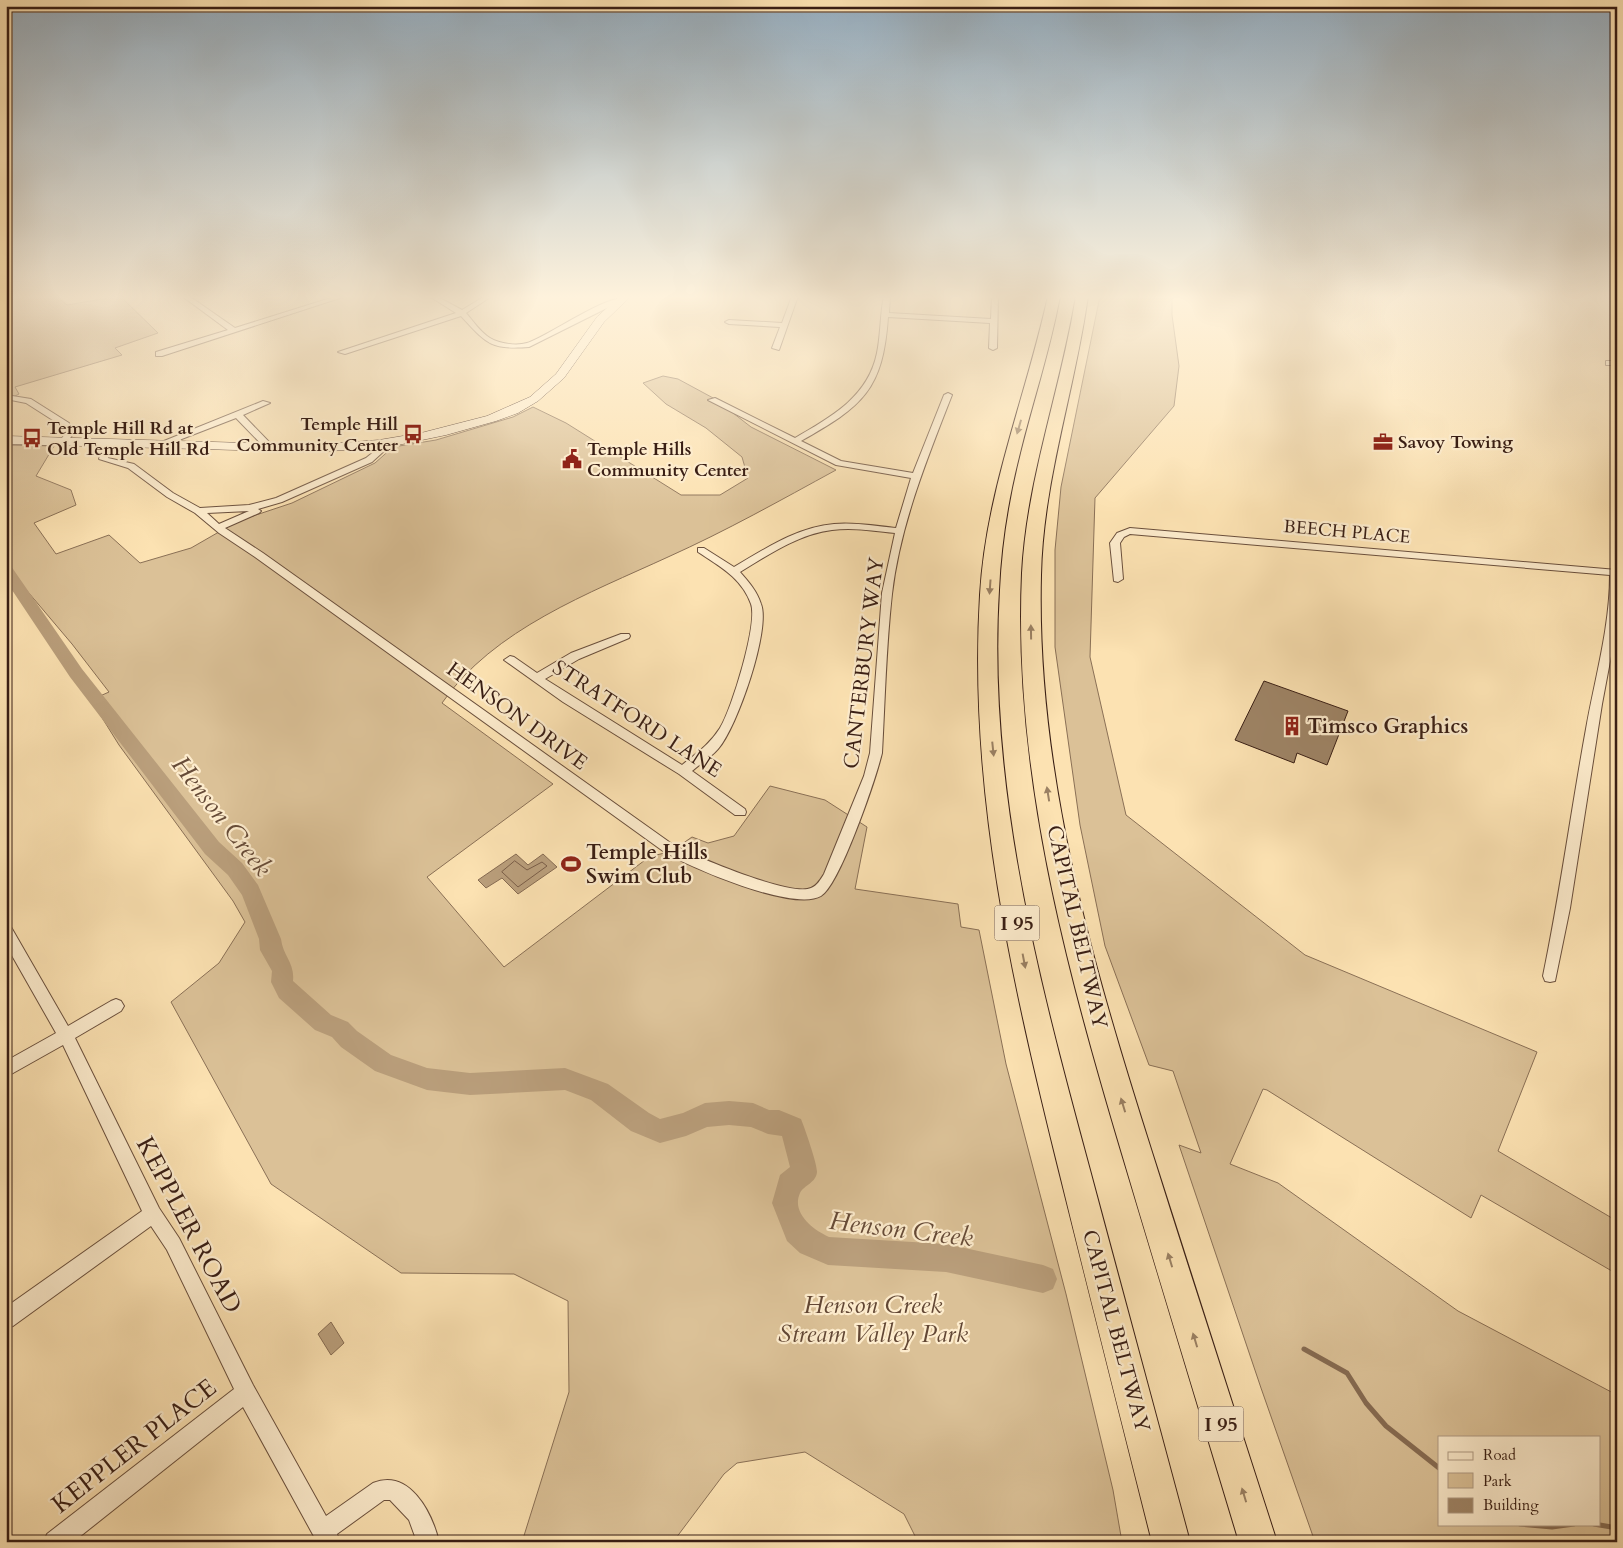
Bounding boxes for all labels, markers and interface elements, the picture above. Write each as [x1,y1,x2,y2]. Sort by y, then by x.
place label: Temple Hill Community Center [237,412,399,458]
place label: Temple Hill Rd at Old Temple Hill Rd [47,416,210,462]
one-way arrow [1014,420,1022,435]
bus stop icon: Temple Hill Community Center [402,423,424,445]
bus stop icon: Temple Hill Rd at Old Temple Hill Rd [21,427,43,449]
place label: Savoy Towing [1398,430,1513,455]
office icon: Savoy Towing [1372,431,1394,453]
place label: Temple Hills Community Center [587,437,749,483]
public building icon: Temple Hills Community Center [561,448,583,470]
street label: BEECH PLACE [1282,514,1412,550]
street label: CANTERBURY WAY [837,555,891,770]
one-way arrow [985,579,993,595]
one-way arrow [1027,624,1035,640]
street label: STRATFORD LANE [547,653,727,785]
street label: HENSON DRIVE [441,655,593,777]
place label: Timsco Graphics [1307,712,1468,741]
building icon: Timsco Graphics [1281,715,1303,737]
one-way arrow [989,741,997,757]
water label: Henson Creek [164,748,280,884]
one-way arrow [1043,786,1051,802]
street label: CAPITAL BELTWAY [1039,822,1115,1032]
place label: Temple Hills Swim Club [586,838,708,891]
sports icon: Temple Hills Swim Club [560,853,582,875]
road number: I 95 [994,906,1040,940]
one-way arrow [1021,954,1029,970]
one-way arrow [1118,1097,1126,1112]
street label: KEPPLER ROAD [128,1131,250,1319]
water label: Henson Creek [827,1203,975,1255]
street label: CAPITAL BELTWAY [1075,1227,1157,1436]
one-way arrow [1166,1253,1174,1268]
park label: Henson Creek Stream Valley Park [778,1288,969,1351]
one-way arrow [1191,1332,1199,1347]
street label: KEPPLER PLACE [45,1371,223,1521]
road number: I 95 [1198,1406,1244,1442]
legend [1438,1436,1600,1526]
text: Road [1483,1445,1516,1465]
text: Park [1483,1471,1512,1491]
one-way arrow [1239,1488,1247,1503]
text: Building [1483,1495,1539,1515]

